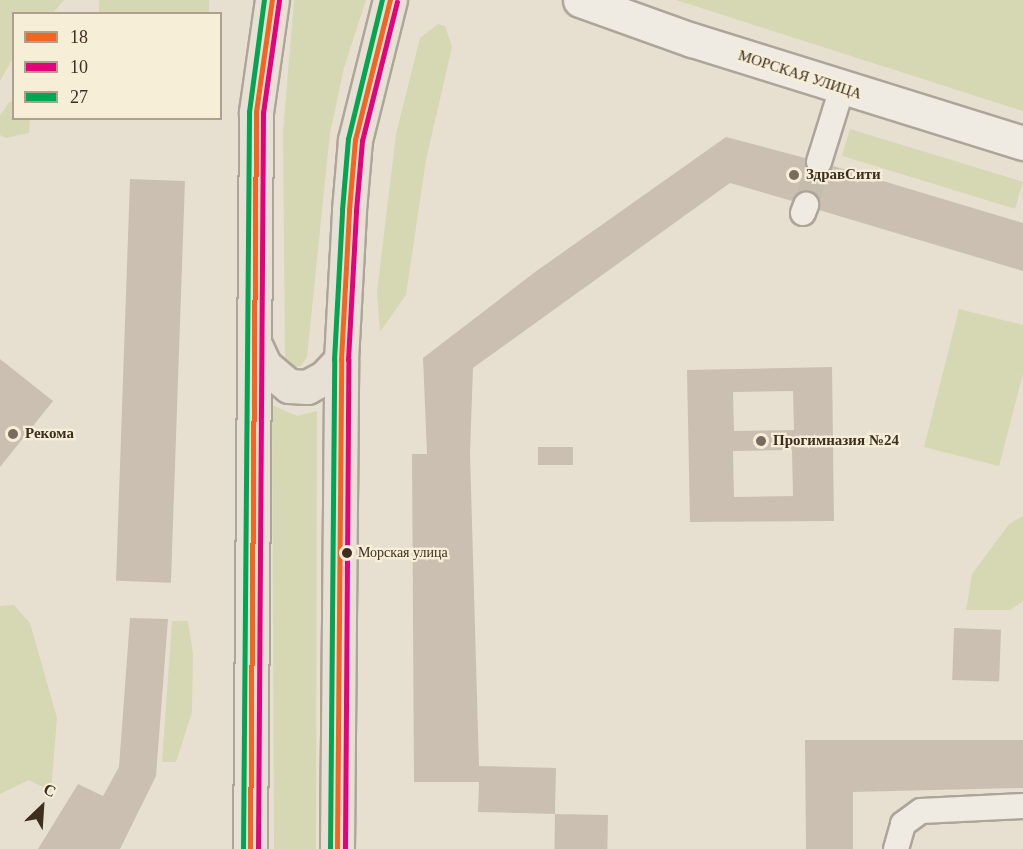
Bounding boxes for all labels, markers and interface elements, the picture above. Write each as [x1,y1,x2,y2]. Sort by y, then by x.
legend [12,12,222,120]
text: 18 [70,27,88,47]
street label: МОРСКАЯ УЛИЦА [736,47,864,103]
text: 10 [70,57,88,77]
text: 27 [70,87,88,107]
place label: ЗдравСити [806,166,881,184]
marker: ЗдравСити [787,168,801,182]
place label: Рекома [25,425,74,443]
marker: Рекома [6,427,20,441]
place label: Прогимназия №24 [773,432,899,450]
marker: Прогимназия №24 [754,434,768,448]
place label: Морская улица [358,545,448,561]
marker: Морская улица [341,547,353,559]
north arrow [12,777,72,837]
text: С [41,780,59,800]

